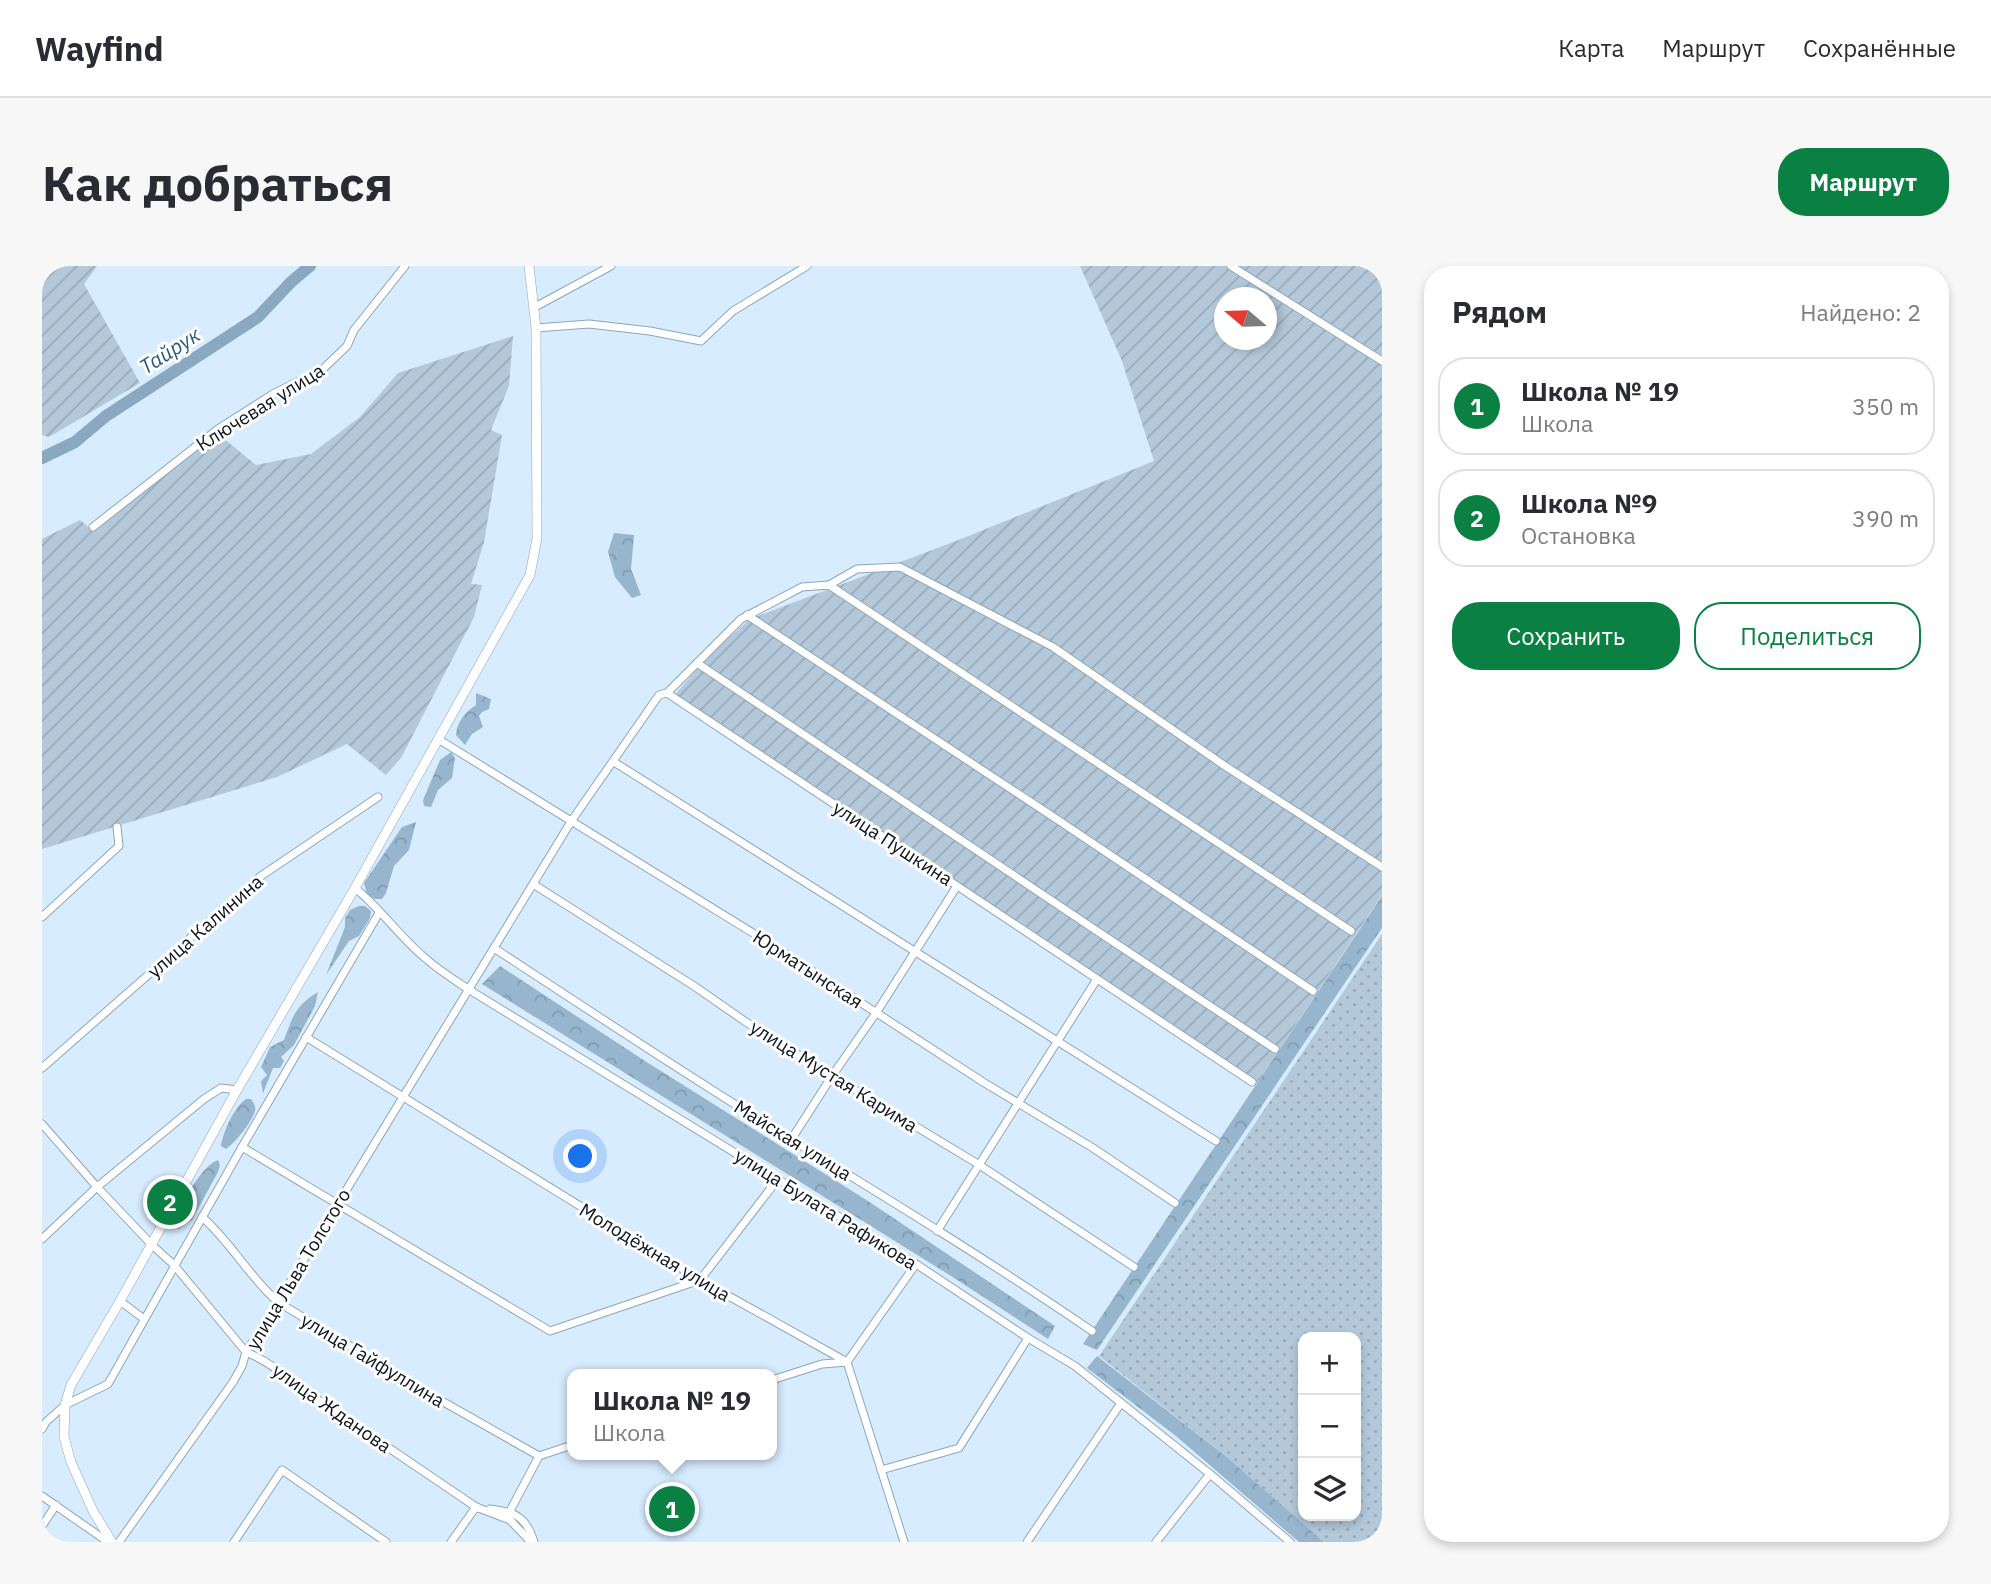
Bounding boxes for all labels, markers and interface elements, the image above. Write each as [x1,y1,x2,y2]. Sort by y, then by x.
text: Wayfind [35,27,164,70]
text: Карта [1558,32,1624,64]
text: Маршрут [1662,32,1765,64]
text: Сохранённые [1803,32,1956,64]
button: Маршрут [1778,148,1949,216]
text: Как добраться [42,151,393,214]
north arrow [1214,287,1277,350]
text: Рядом [1452,292,1547,331]
text: Найдено: 2 [1800,297,1921,327]
water label: Тайрук [134,320,206,380]
street label: Ключевая улица [191,358,329,456]
text: Школа № 19 [1521,374,1679,408]
text: 1 [1470,391,1484,421]
text: 350 m [1852,391,1919,421]
text: Школа [1521,408,1593,438]
text: Школа №9 [1521,486,1657,520]
text: 2 [1470,503,1484,533]
text: 390 m [1852,503,1919,533]
text: Остановка [1521,520,1636,550]
button: Сохранить [1452,602,1680,670]
button: Поделиться [1694,602,1921,670]
street label: улица Пушкина [829,795,957,891]
street label: улица Калинина [142,869,268,983]
street label: Юрматынская [749,925,867,1013]
street label: улица Мустая Карима [746,1015,922,1137]
street label: Майская улица [730,1094,856,1186]
your location [563,1139,597,1173]
street label: улица Булата Рафикова [730,1143,922,1275]
pin: 2 [147,1176,193,1228]
street label: улица Льва Толстого [240,1184,356,1354]
street label: Молодёжная улица [575,1197,735,1307]
street label: улица Гайфуллина [297,1308,449,1412]
map controls [1298,1332,1361,1521]
button: + [1298,1332,1361,1395]
street label: улица Жданова [268,1358,396,1458]
popup [567,1369,777,1460]
text: Школа № 19 [593,1383,751,1417]
button: − [1298,1395,1361,1458]
text: Школа [593,1417,665,1447]
button: layers [1298,1458,1361,1521]
pin: 1 [649,1483,695,1535]

